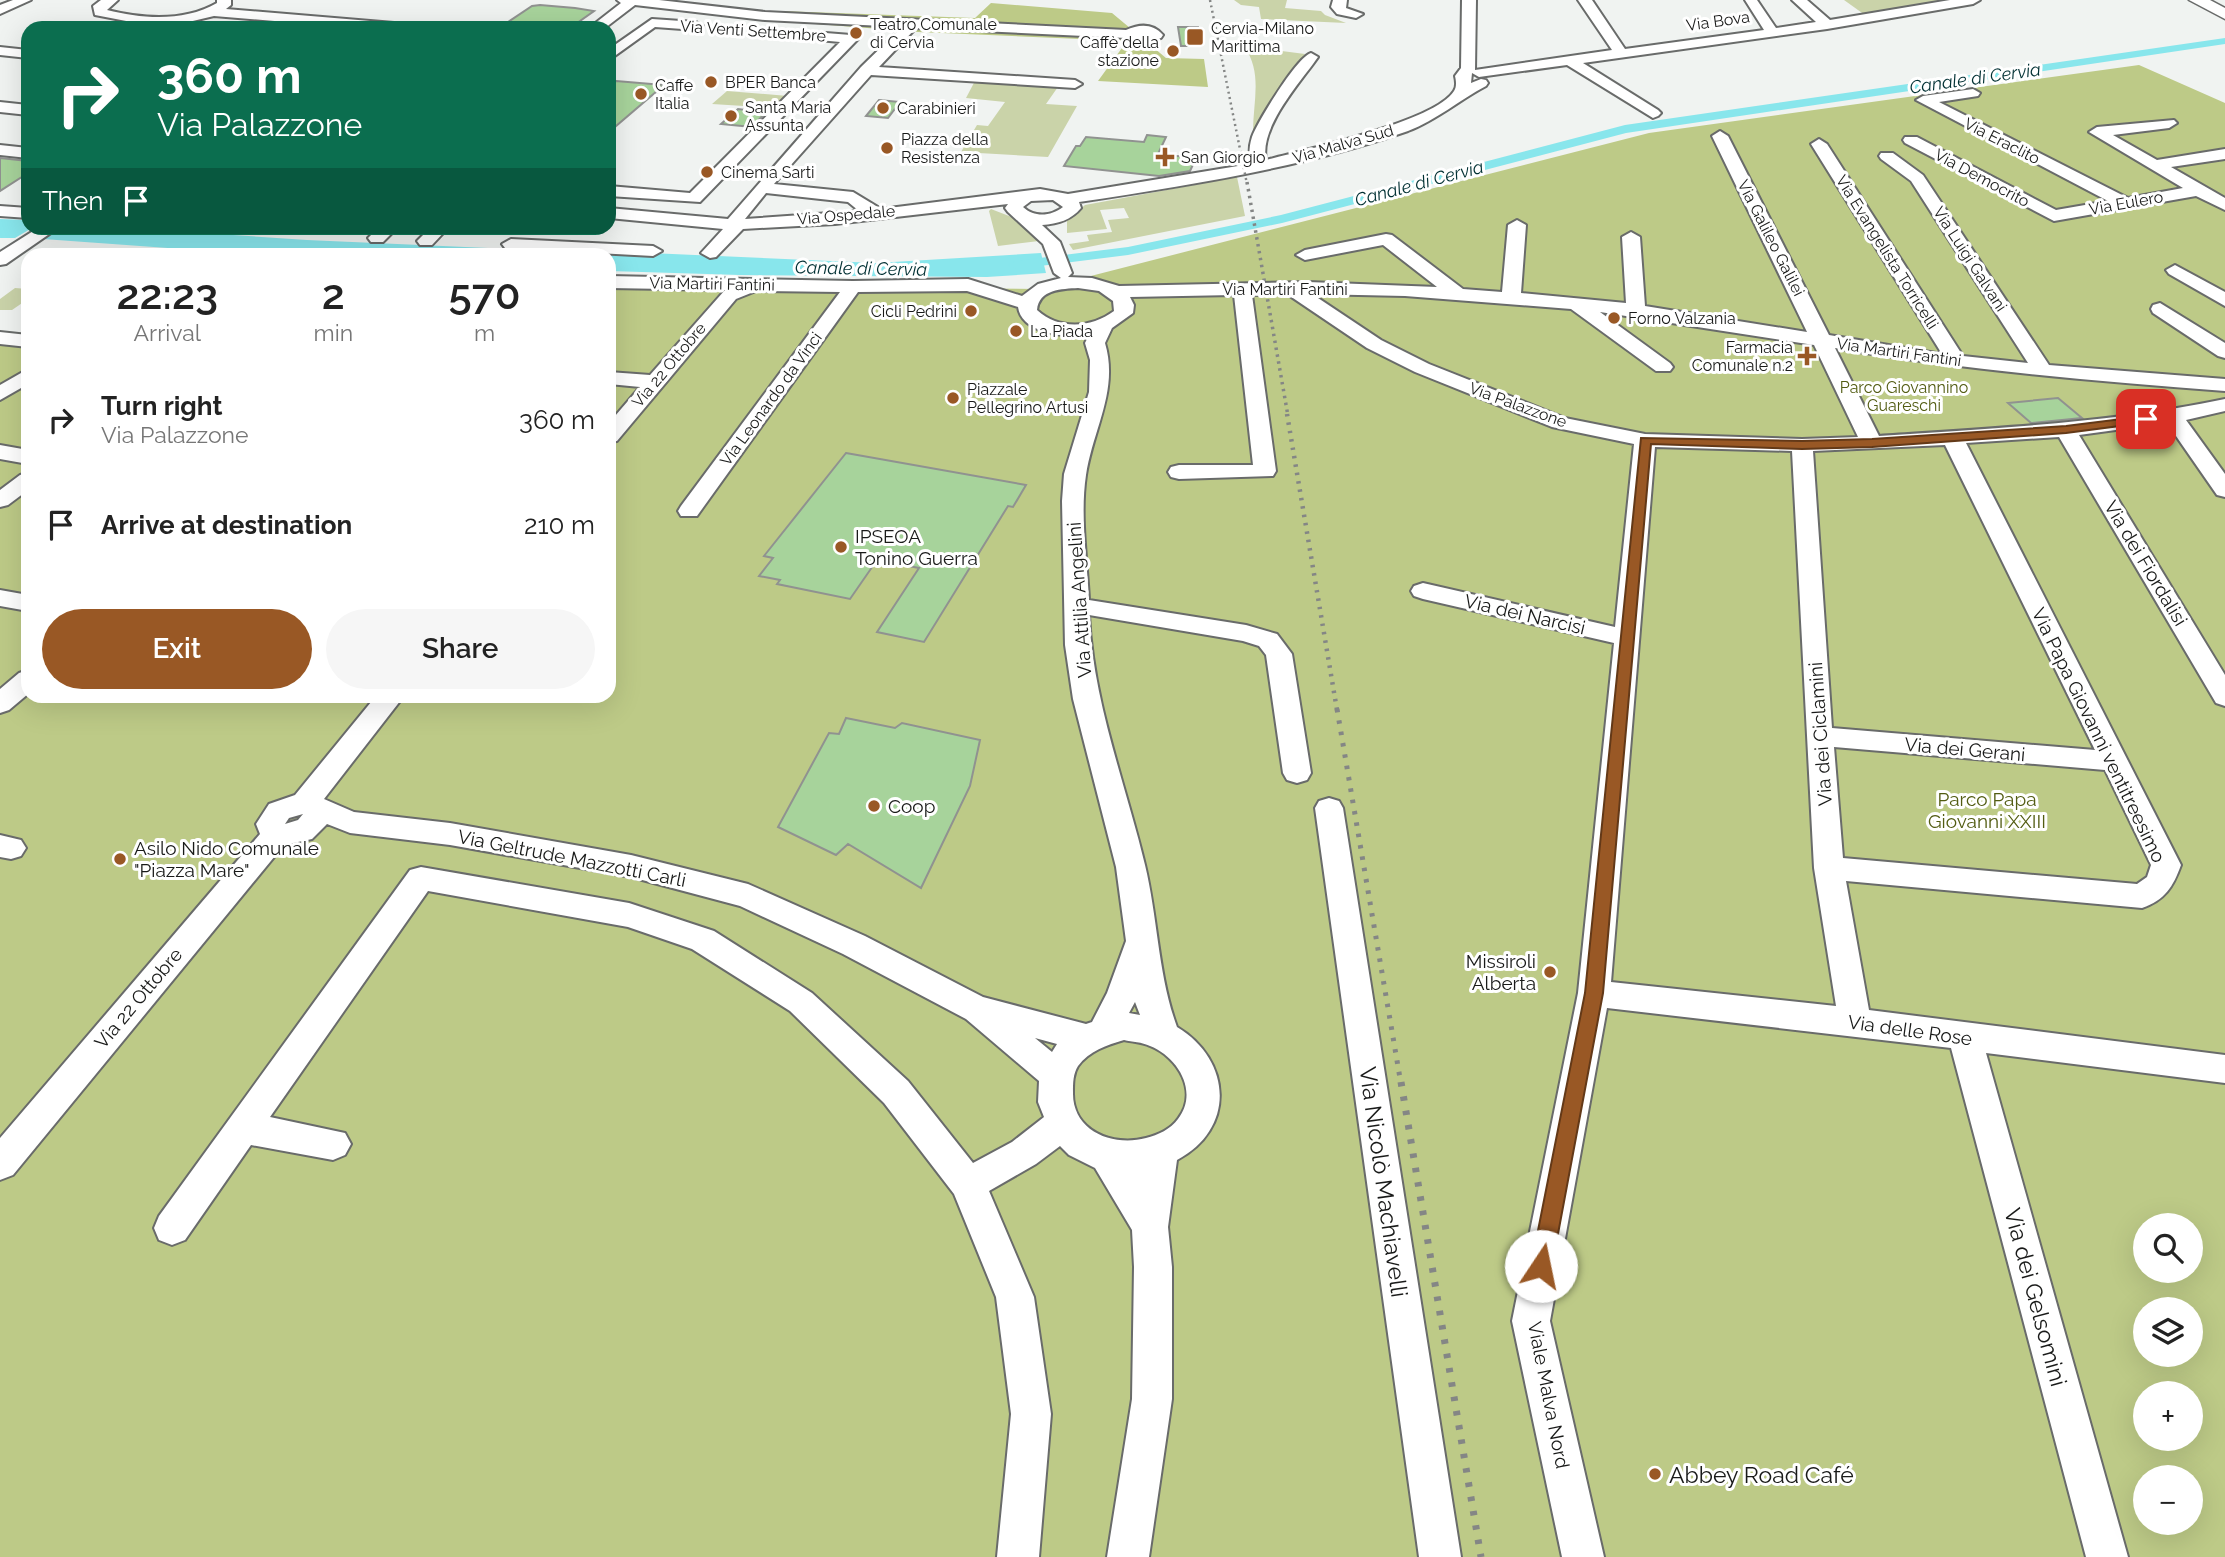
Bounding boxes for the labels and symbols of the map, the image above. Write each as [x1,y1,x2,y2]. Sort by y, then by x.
street label: Via Bova [1685,7,1751,35]
place label: Teatro Comunale di Cervia [870,15,997,52]
street label: Via Venti Settembre [679,16,827,46]
place label: Cervia-Milano Marittima [1211,19,1314,56]
marker: Teatro Comunale di Cervia [848,25,864,41]
marker: Cervia-Milano Marittima [1185,27,1205,47]
place label: Caffè della stazione [1080,33,1159,70]
marker: Caffè della stazione [1165,43,1181,59]
water label: Canale di Cervia [1908,58,2042,98]
place label: BPER Banca [725,73,816,92]
marker: BPER Banca [703,74,719,90]
place label: Caffe Italia [655,76,693,113]
marker: Caffe Italia [633,86,649,102]
place label: Santa Maria Assunta [745,98,831,135]
place label: Carabinieri [897,99,976,118]
marker: Carabinieri [875,100,891,116]
marker: Santa Maria Assunta [723,108,739,124]
street label: Via Eraclito [1961,114,2043,168]
street label: Via Malva Sud [1290,120,1396,167]
place label: Piazza della Resistenza [901,130,988,167]
marker: Piazza della Resistenza [879,140,895,156]
street label: Via Democrito [1931,145,2033,211]
marker: San Giorgio [1155,147,1175,167]
place label: San Giorgio [1181,148,1266,167]
water label: Canale di Cervia [1352,156,1486,210]
place label: Cinema Sarti [721,163,815,182]
marker: Cinema Sarti [699,164,715,180]
street label: Via Evangelista Torricelli [1832,171,1942,333]
street label: Via Galileo Galilei [1734,177,1808,299]
street label: Via Eulero [2087,187,2165,219]
street label: Via Ospedale [796,201,896,229]
street label: Via Luigi Galvani [1929,203,2011,315]
water label: Canale di Cervia [795,256,928,280]
street label: Via Martiri Fantini [649,273,775,295]
street label: Via Martiri Fantini [1222,280,1348,299]
place label: Cicli Pedrini [871,302,957,321]
marker: Cicli Pedrini [963,303,979,319]
place label: Forno Valzania [1628,309,1736,328]
marker: Forno Valzania [1606,310,1622,326]
street label: Via 22 Ottobre [628,319,710,411]
place label: La Piada [1030,322,1093,341]
marker: La Piada [1008,323,1024,339]
street label: Via Leonardo da Vinci [716,329,826,469]
street label: Via Martiri Fantini [1836,334,1962,370]
place label: Farmacia Comunale n.2 [1692,338,1793,375]
marker: Farmacia Comunale n.2 [1799,348,1815,364]
park label: Parco Giovannino Guareschi [1840,378,1968,415]
street label: Via Palazzone [1467,379,1569,431]
place label: Piazzale Pellegrino Artusi [967,380,1088,417]
pin [2116,389,2176,449]
marker: Piazzale Pellegrino Artusi [945,390,961,406]
street label: Via dei Fiordalisi [2100,496,2192,630]
street label: Via Attilia Angelini [1063,521,1095,679]
place label: IPSEOA Tonino Guerra [855,525,978,569]
marker: IPSEOA Tonino Guerra [833,539,849,555]
street label: Via dei Narcisi [1462,589,1588,639]
street label: Via Papa Giovanni ventitreesimo [2028,604,2170,866]
street label: Via dei Ciclamini [1804,661,1836,807]
street label: Via dei Gerani [1904,733,2026,765]
park label: Parco Papa Giovanni XXIII [1928,788,2046,832]
place label: Coop [888,795,935,817]
marker: Coop [866,798,882,814]
street label: Via Geltrude Mazzotti Carli [456,825,688,891]
place label: Asilo Nido Comunale "Piazza Mare" [134,837,319,881]
marker: Asilo Nido Comunale "Piazza Mare" [112,851,128,867]
street label: Via 22 Ottobre [90,943,186,1053]
place label: Missiroli Alberta [1466,950,1536,994]
marker: Missiroli Alberta [1542,964,1558,980]
street label: Via delle Rose [1846,1010,1974,1050]
street label: Via Nicolò Machiavelli [1354,1065,1414,1299]
street label: Via dei Gelsomini [1999,1205,2073,1389]
position arrow [1504,1229,1578,1303]
street label: Viale Malva Nord [1524,1320,1574,1470]
place label: Abbey Road Café [1669,1461,1854,1488]
marker: Abbey Road Café [1647,1466,1663,1482]

